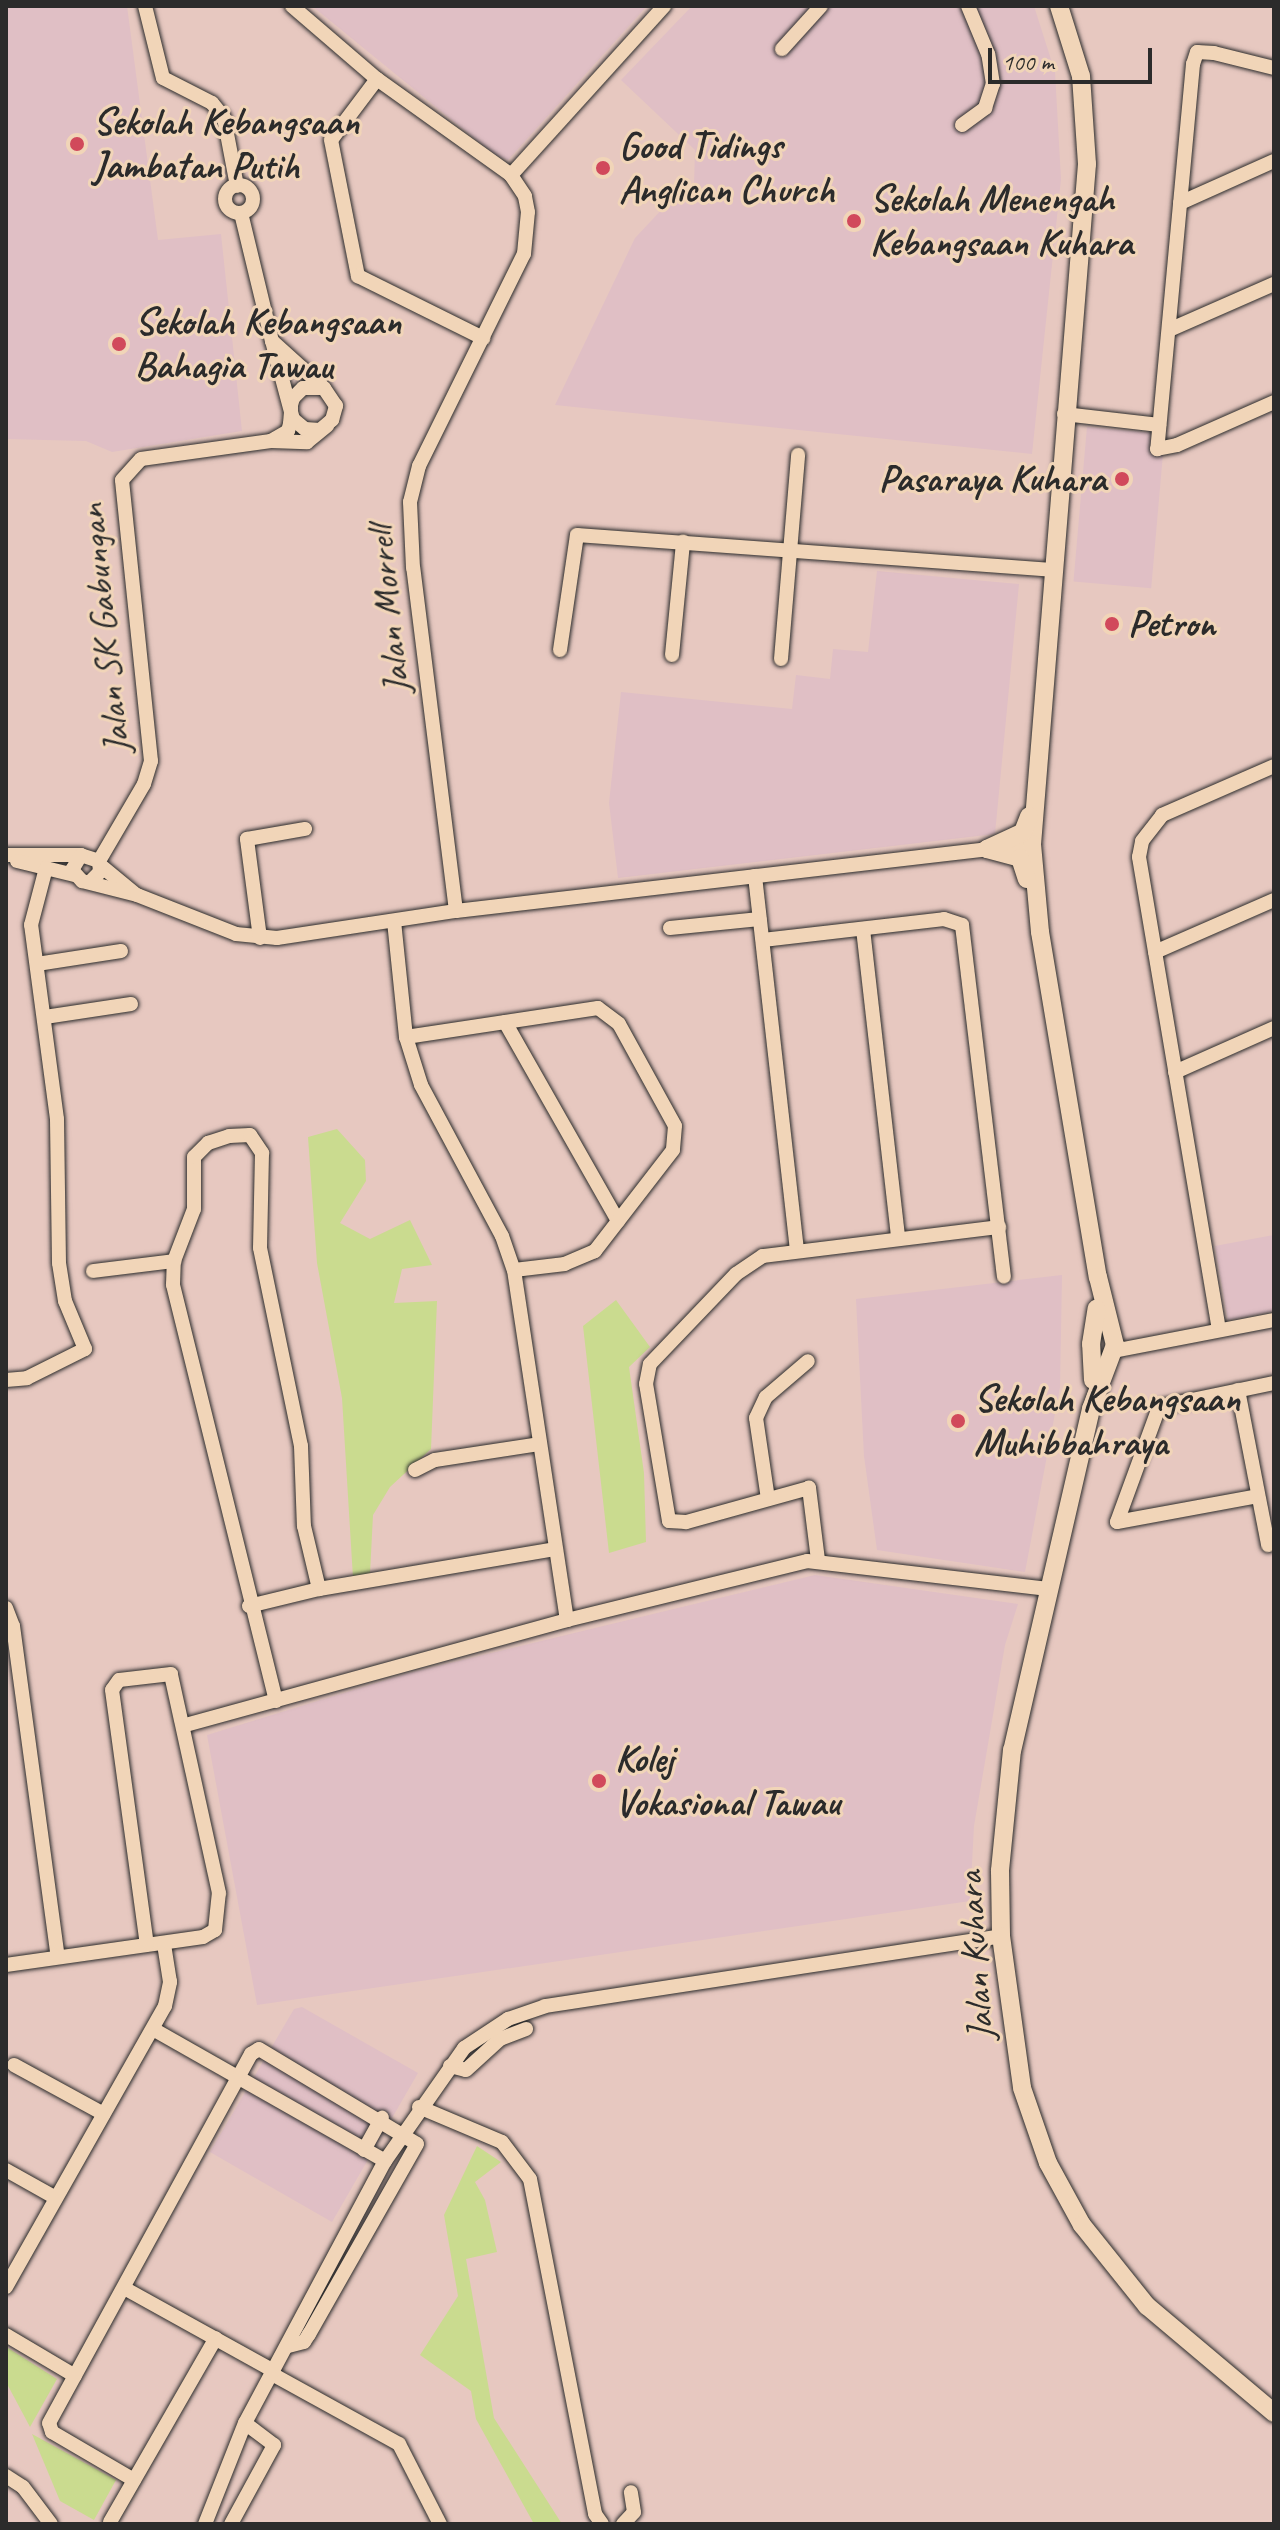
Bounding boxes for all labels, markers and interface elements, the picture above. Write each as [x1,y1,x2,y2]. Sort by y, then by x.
scale bar [992,32,1156,82]
text: 100 m [1002,47,1054,77]
place label: Sekolah Kebangsaan Jambatan Putih [93,99,359,188]
place label: Good Tidings Anglican Church [619,123,836,212]
marker: Sekolah Kebangsaan Jambatan Putih [68,135,86,153]
marker: Good Tidings Anglican Church [594,159,612,177]
place label: Sekolah Menengah Kebangsaan Kuhara [870,176,1131,266]
marker: Sekolah Menengah Kebangsaan Kuhara [845,212,863,230]
place label: Sekolah Kebangsaan Bahagia Tawau [135,299,401,388]
marker: Sekolah Kebangsaan Bahagia Tawau [110,335,128,353]
place label: Pasaraya Kuhara [881,456,1106,502]
marker: Pasaraya Kuhara [1113,470,1131,488]
street label: Jalan SK Gabungan [68,502,140,756]
street label: Jalan Morrell [356,524,420,696]
place label: Petron [1128,601,1215,647]
marker: Petron [1103,615,1121,633]
place label: Sekolah Kebangsaan Muhibbahraya [974,1376,1240,1466]
marker: Sekolah Kebangsaan Muhibbahraya [949,1412,967,1430]
place label: Kolej Vokasional Tawau [615,1736,839,1826]
marker: Kolej Vokasional Tawau [590,1772,608,1790]
street label: Jalan Kuhara [946,1870,1004,2042]

